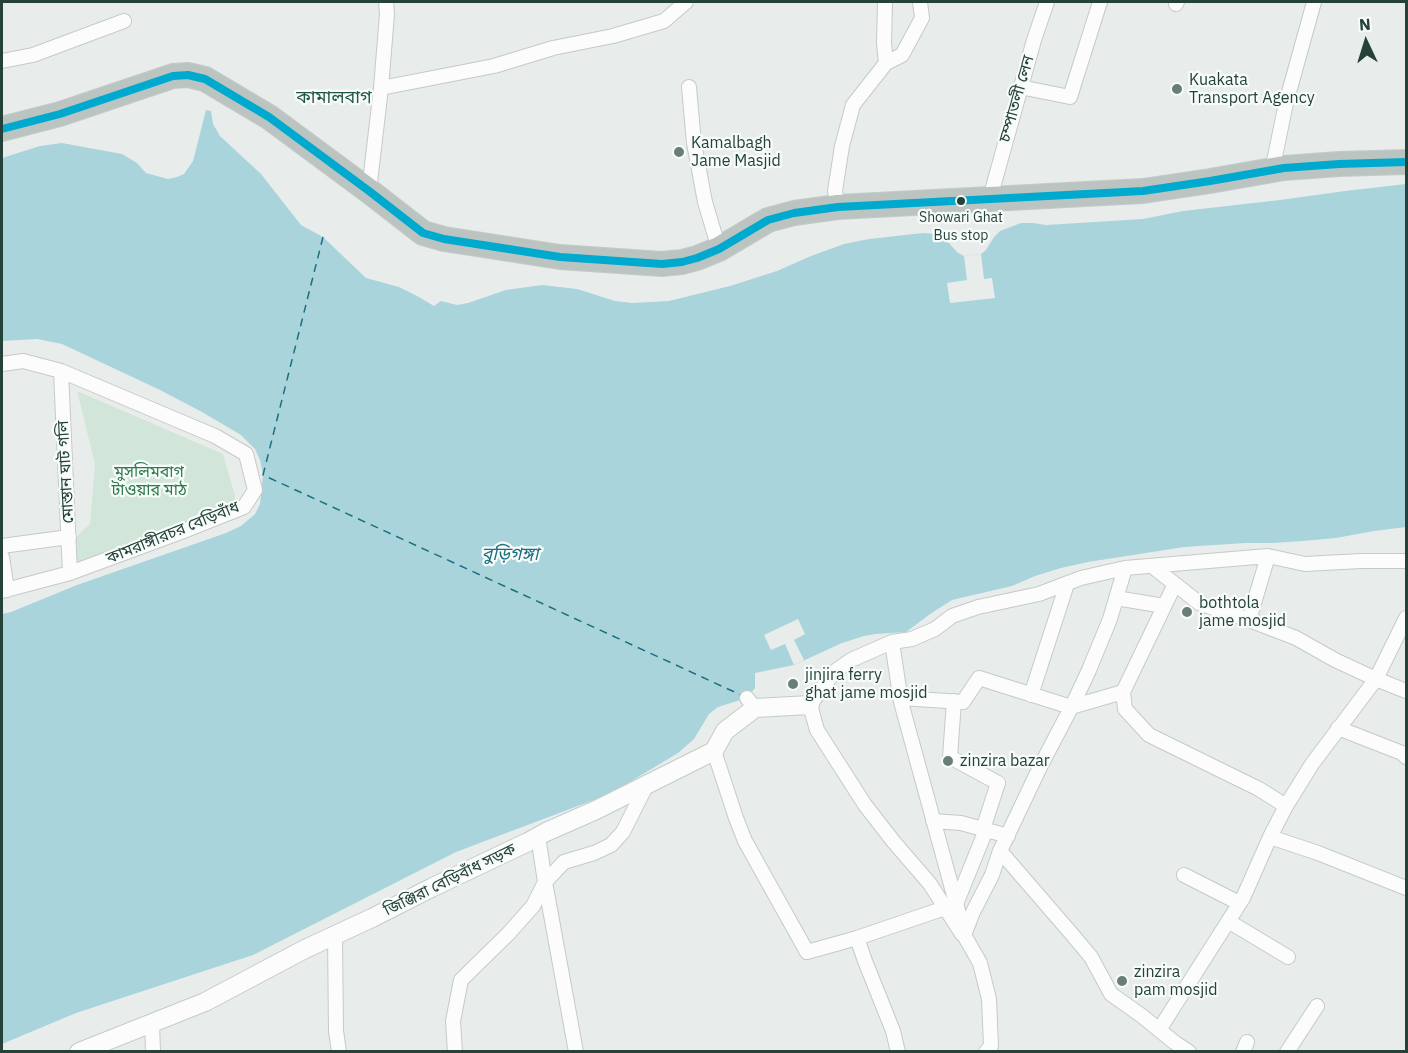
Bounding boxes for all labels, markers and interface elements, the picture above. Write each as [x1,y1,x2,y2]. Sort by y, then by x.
north arrow [1336,12,1396,72]
text: N [1358,14,1371,34]
street label: চম্পাতলী লেন [995,53,1039,145]
place label: Kuakata Transport Agency [1189,70,1315,108]
marker: Kuakata Transport Agency [1170,82,1184,96]
district label: কামালবাগ [296,87,372,109]
place label: Kamalbagh Jame Masjid [691,133,781,171]
marker: Kamalbagh Jame Masjid [672,145,686,159]
marker: Showari Ghat Bus stop [955,195,967,207]
place label: Showari Ghat Bus stop [919,210,1003,243]
street label: মোস্তান ঘাট গলি [54,420,78,524]
park label: মুসলিমবাগ টাওয়ার মাঠ [111,462,187,500]
street label: কামরাঙ্গীরচর বেড়িবাঁধ [104,498,242,568]
water label: বুড়িগঙ্গা [481,544,539,566]
place label: bothtola jame mosjid [1199,593,1286,631]
marker: bothtola jame mosjid [1180,605,1194,619]
place label: jinjira ferry ghat jame mosjid [805,665,928,703]
marker: jinjira ferry ghat jame mosjid [786,677,800,691]
place label: zinzira bazar [960,751,1050,771]
marker: zinzira bazar [941,754,955,768]
street label: জিঞ্জিরা বেড়িবাঁধ সড়ক [381,840,519,920]
place label: zinzira pam mosjid [1134,962,1218,1000]
marker: zinzira pam mosjid [1115,974,1129,988]

